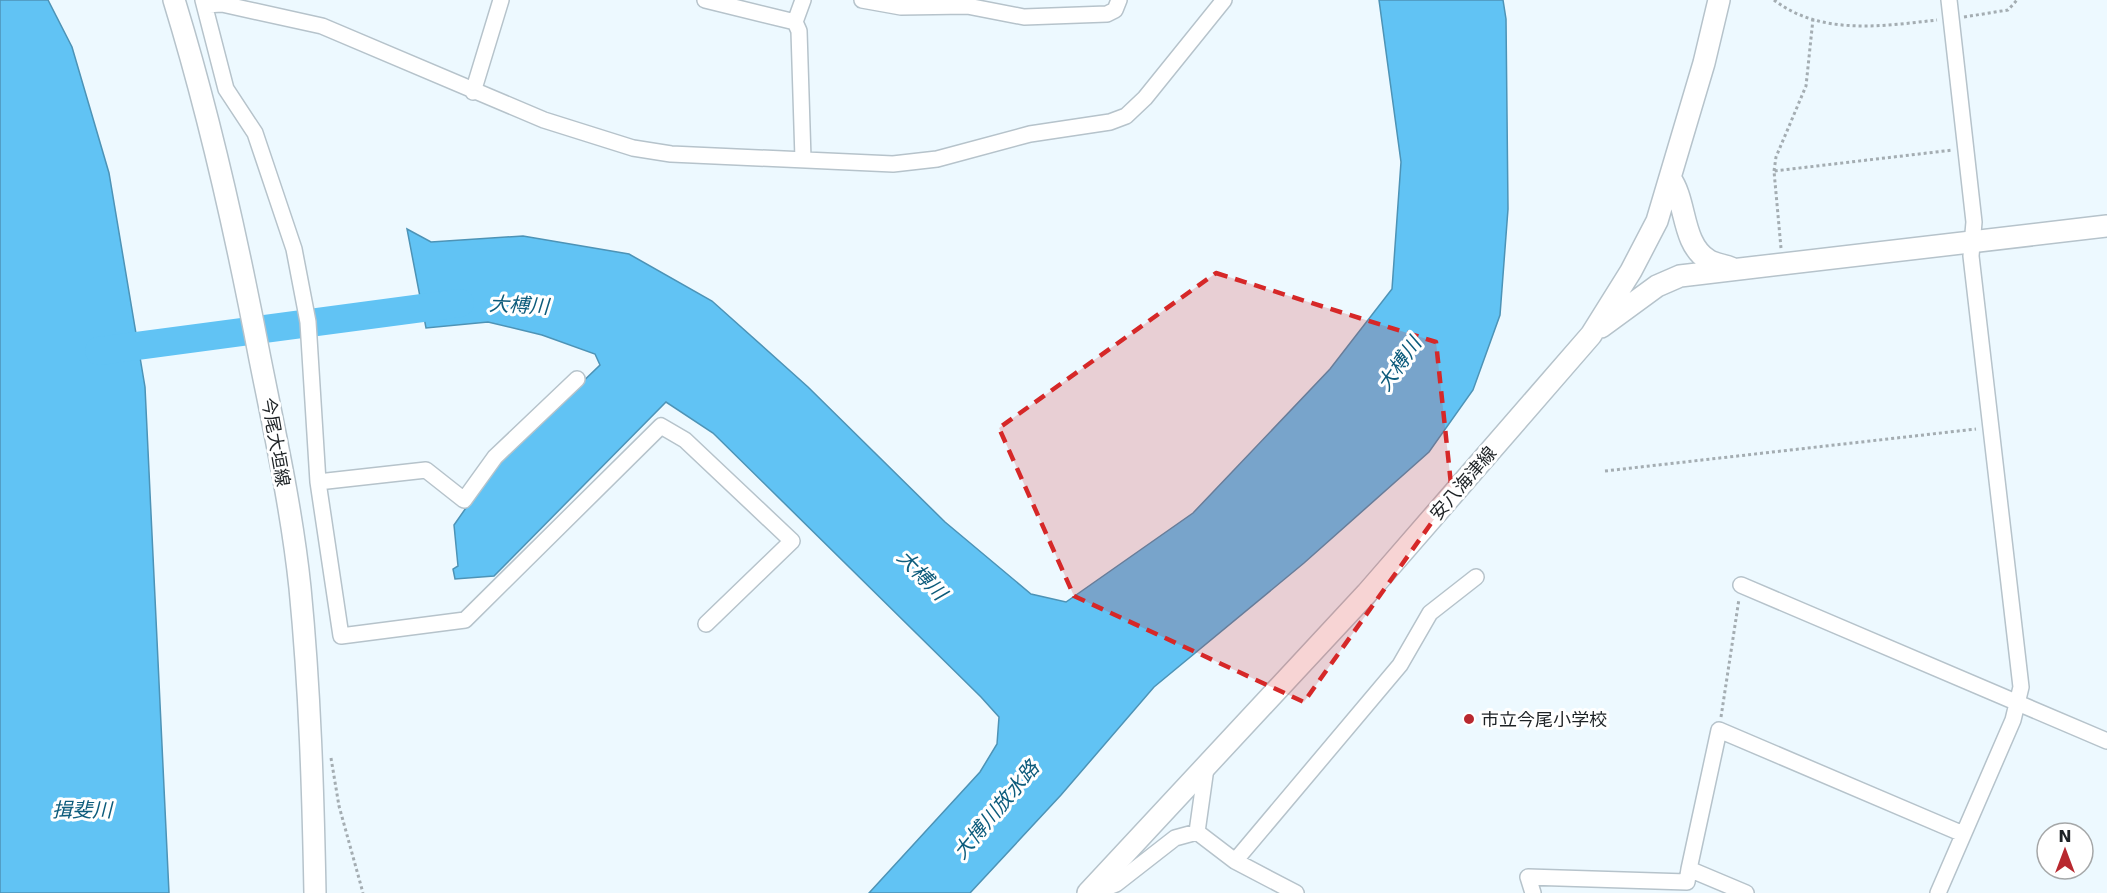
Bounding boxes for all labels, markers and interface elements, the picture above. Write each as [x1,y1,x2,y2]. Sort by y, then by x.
water label: 大榑川 [488,291,552,319]
water label: 大榑川 [1372,331,1427,395]
street label: 今尾大垣線 [258,396,294,488]
street label: 安八海津線 [1426,442,1500,524]
water label: 大榑川 [893,545,953,606]
place label: 市立今尾小学校 [1481,709,1607,730]
marker: 市立今尾小学校 [1462,712,1476,726]
water label: 大博川放水路 [948,755,1045,864]
water label: 揖斐川 [52,798,114,822]
north arrow [2035,821,2095,881]
text: N [2058,827,2072,846]

